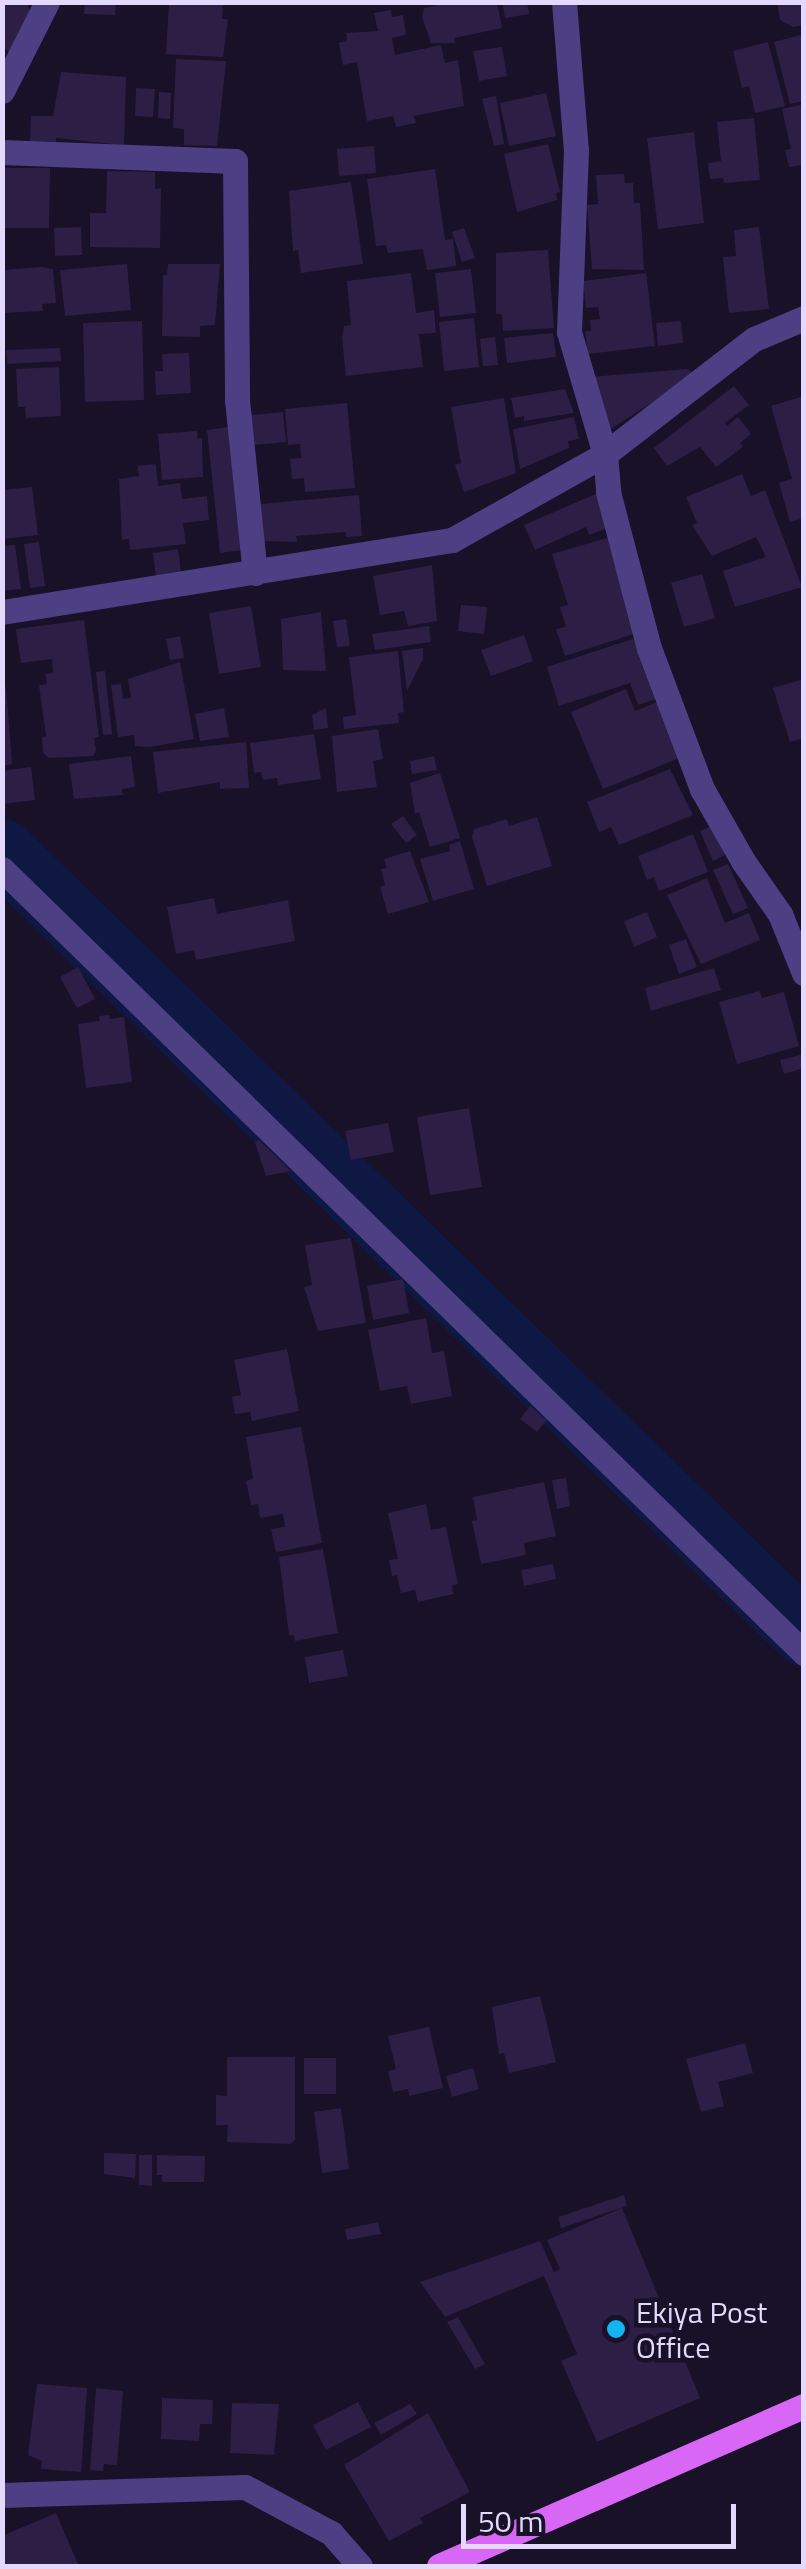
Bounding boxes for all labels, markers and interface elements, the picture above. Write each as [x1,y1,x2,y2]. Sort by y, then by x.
place label: Ekiya Post Office [636,2294,767,2364]
marker: Ekiya Post Office [605,2318,627,2340]
scale bar [466,2484,741,2546]
text: 50 m [478,2498,543,2544]

